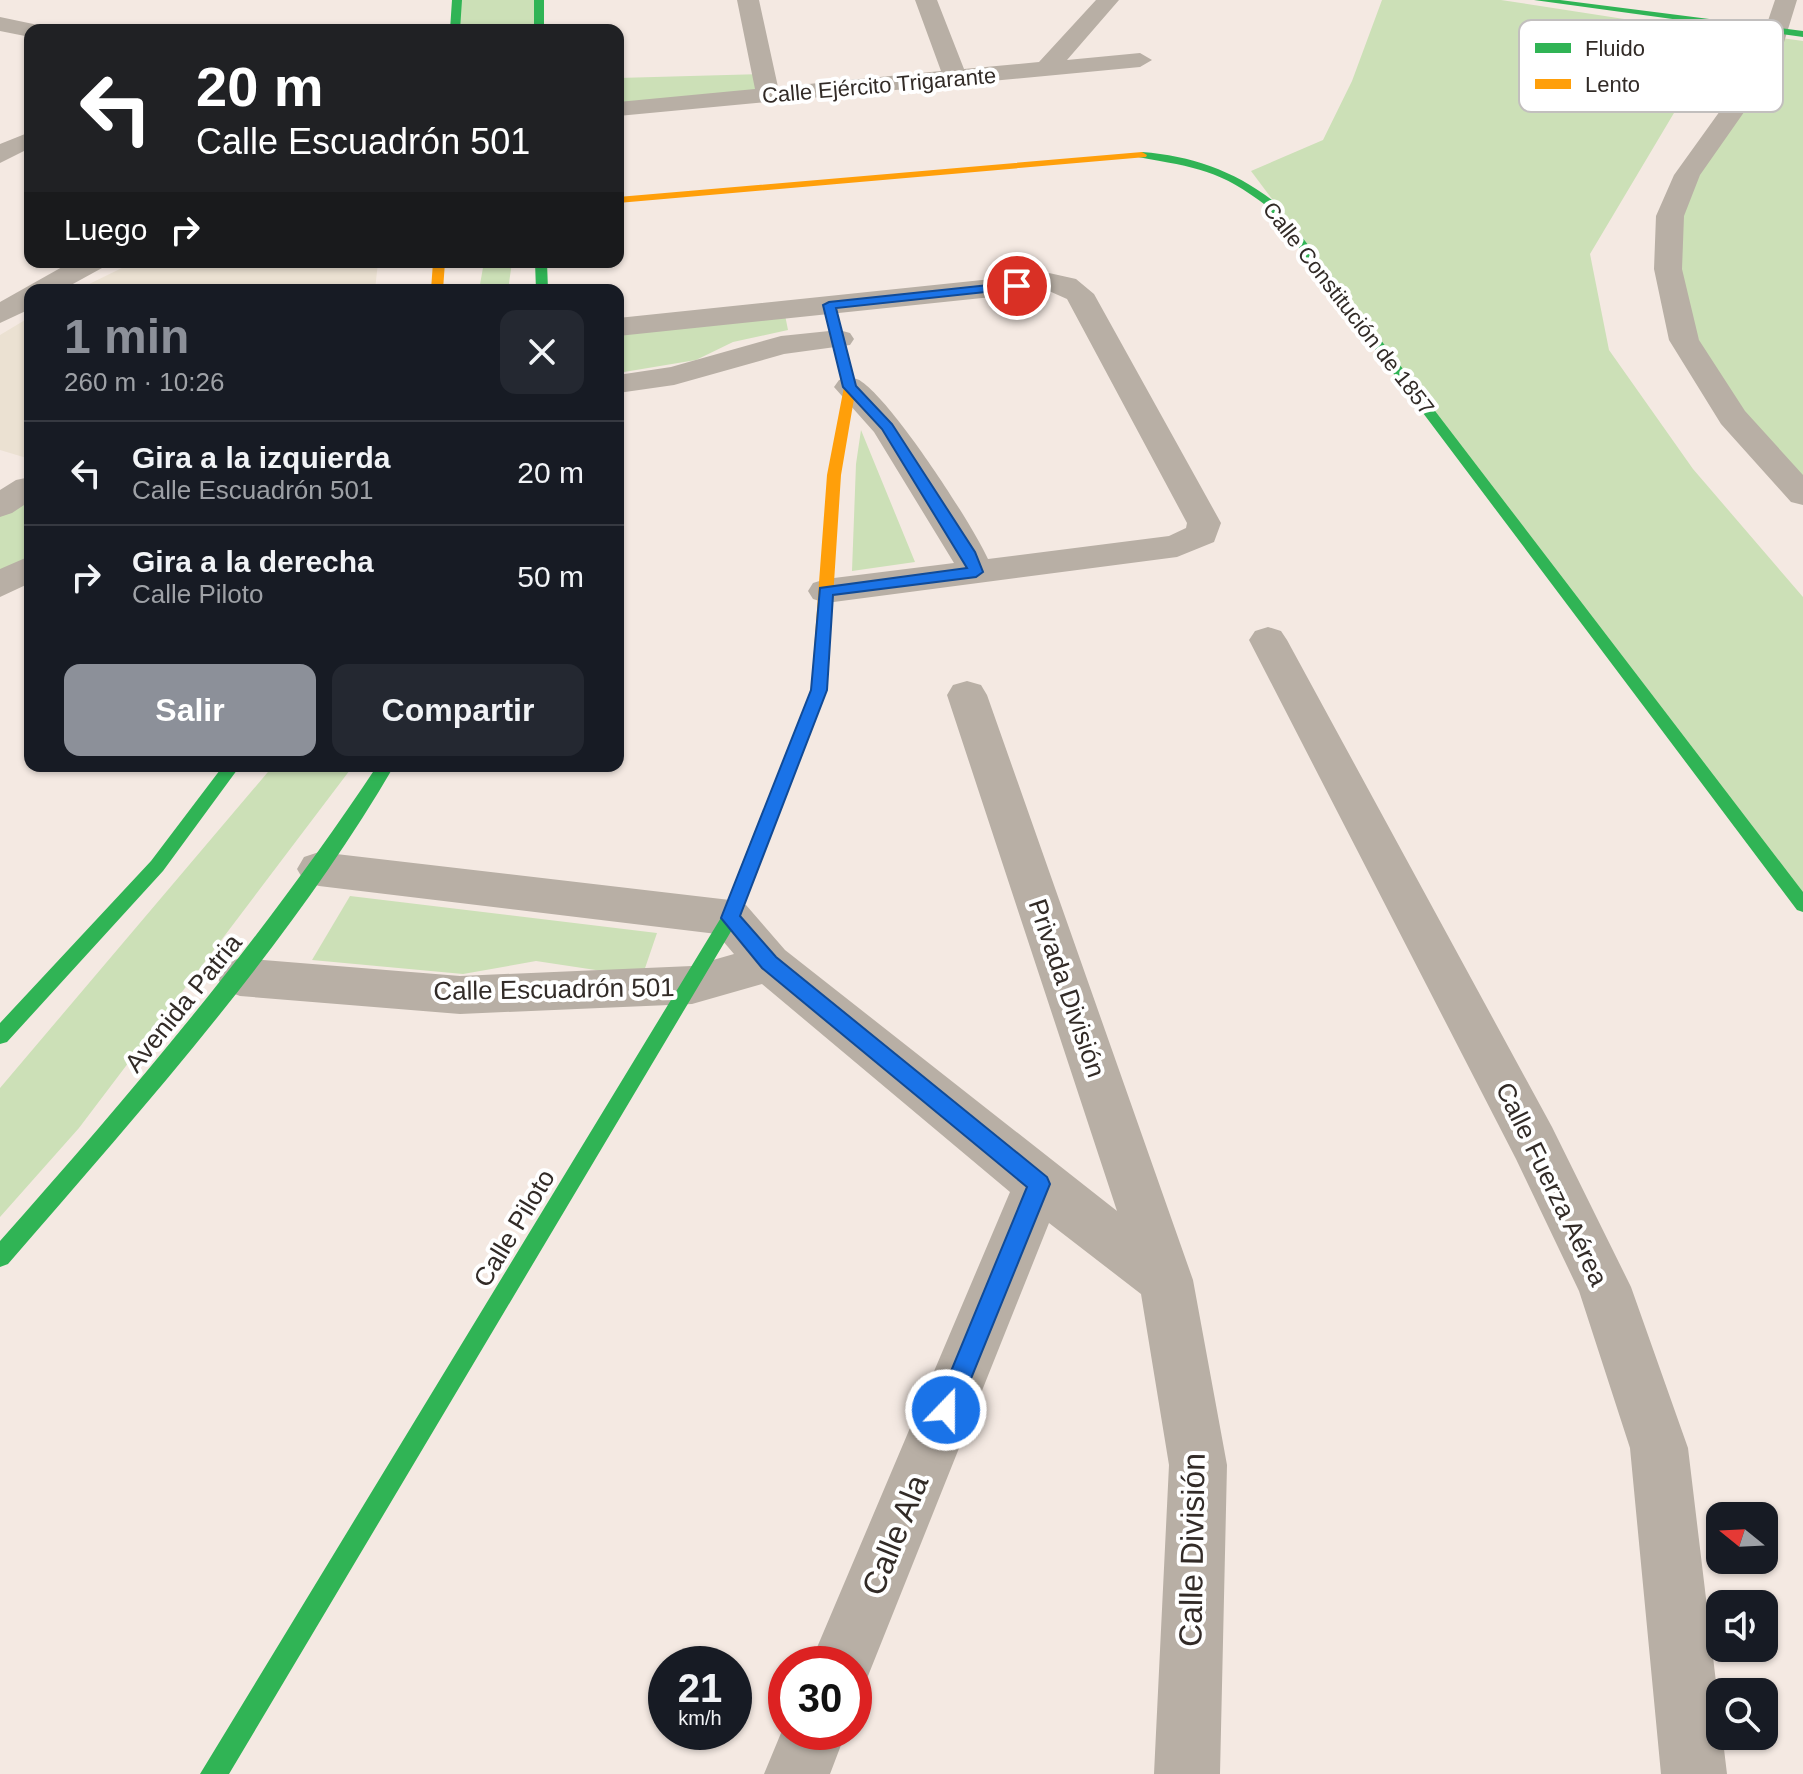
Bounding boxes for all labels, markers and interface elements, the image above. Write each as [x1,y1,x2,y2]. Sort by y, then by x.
legend [1519,20,1783,112]
text: Fluido [1585,36,1645,61]
text: 20 m [196,55,324,118]
icon: left [64,56,168,160]
street label: Calle Ejército Trigarante [761,63,997,108]
text: Lento [1585,72,1640,97]
text: Calle Escuadrón 501 [196,121,530,162]
street label: Calle Constitución de 1857 [1258,197,1439,420]
icon: right [163,208,207,252]
text: Luego [64,213,147,246]
pin [983,252,1051,320]
icon: arrive [995,264,1039,308]
text: 1 min [64,310,189,363]
button: close [500,310,584,394]
text: 260 m · 10:26 [64,367,224,397]
text: Gira a la izquierda [132,441,390,474]
icon: left [64,451,108,495]
text: 20 m [517,456,584,489]
text: Calle Escuadrón 501 [132,475,373,505]
text: Gira a la derecha [132,545,374,578]
icon: right [64,555,108,599]
text: 50 m [517,560,584,593]
text: Calle Piloto [132,579,264,609]
button: Salir [64,664,316,756]
button: Compartir [332,664,584,756]
street label: Privada División [1022,895,1112,1081]
street label: Avenida Patria [118,928,248,1078]
street label: Calle Escuadrón 501 [433,972,675,1006]
street label: Calle Fuerza Aérea [1490,1077,1615,1291]
street label: Calle Piloto [467,1164,561,1292]
position arrow [904,1368,988,1452]
street label: Calle División [1172,1453,1212,1647]
street label: Calle Ala [855,1470,935,1600]
north arrow [1706,1502,1778,1574]
map controls [1706,1502,1778,1750]
button: sound [1706,1590,1778,1662]
speed limit sign: 30 [768,1646,872,1750]
text: 21 [678,1666,722,1710]
button: search [1706,1678,1778,1750]
text: km/h [678,1707,722,1729]

